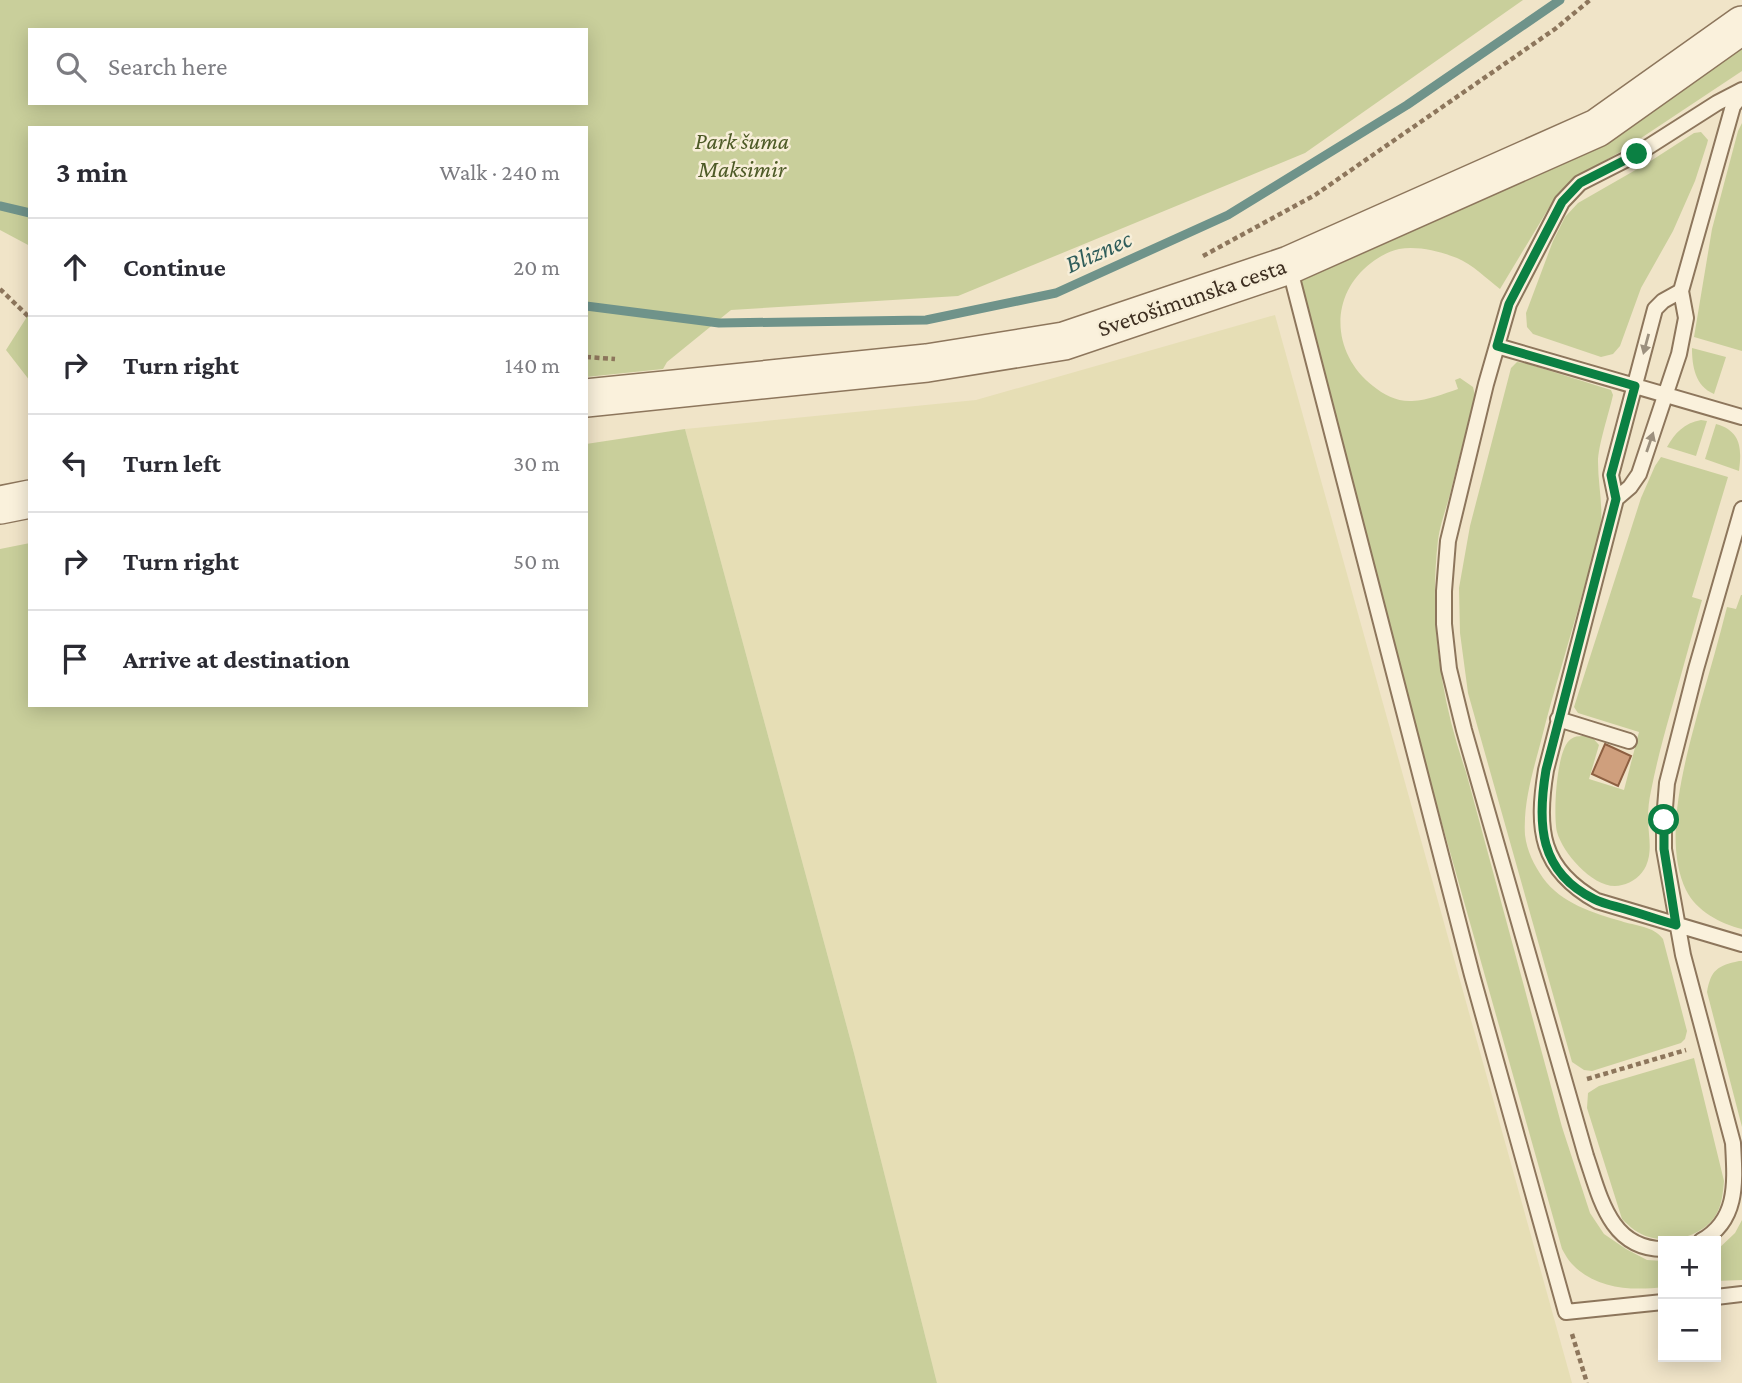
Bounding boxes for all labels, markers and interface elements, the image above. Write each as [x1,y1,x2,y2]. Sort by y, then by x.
search box [28,28,588,105]
icon: search [52,48,90,86]
text: Search here [108,52,227,81]
park label: Park šuma Maksimir [695,127,789,182]
route end [1621,138,1652,169]
text: 3 min [56,155,128,188]
text: Walk · 240 m [440,159,560,185]
water label: Bliznec [1060,224,1137,279]
icon: ahead [56,248,94,286]
street label: Svetošimunska cesta [1094,252,1290,341]
text: Continue [123,253,226,282]
text: 20 m [513,254,560,280]
one-way arrow [1640,333,1651,355]
icon: right [56,346,94,384]
text: Turn right [123,351,239,380]
text: 140 m [505,352,560,378]
one-way arrow [1645,431,1656,452]
icon: left [56,444,94,482]
text: Turn left [123,449,221,478]
text: 30 m [513,450,560,476]
icon: right [56,542,94,580]
text: Turn right [123,547,239,576]
text: 50 m [513,548,560,574]
icon: arrive [56,640,94,678]
text: Arrive at destination [123,645,350,674]
route start [1648,804,1679,835]
map controls [1658,1236,1721,1362]
button: + [1658,1236,1721,1299]
button: − [1658,1299,1721,1362]

